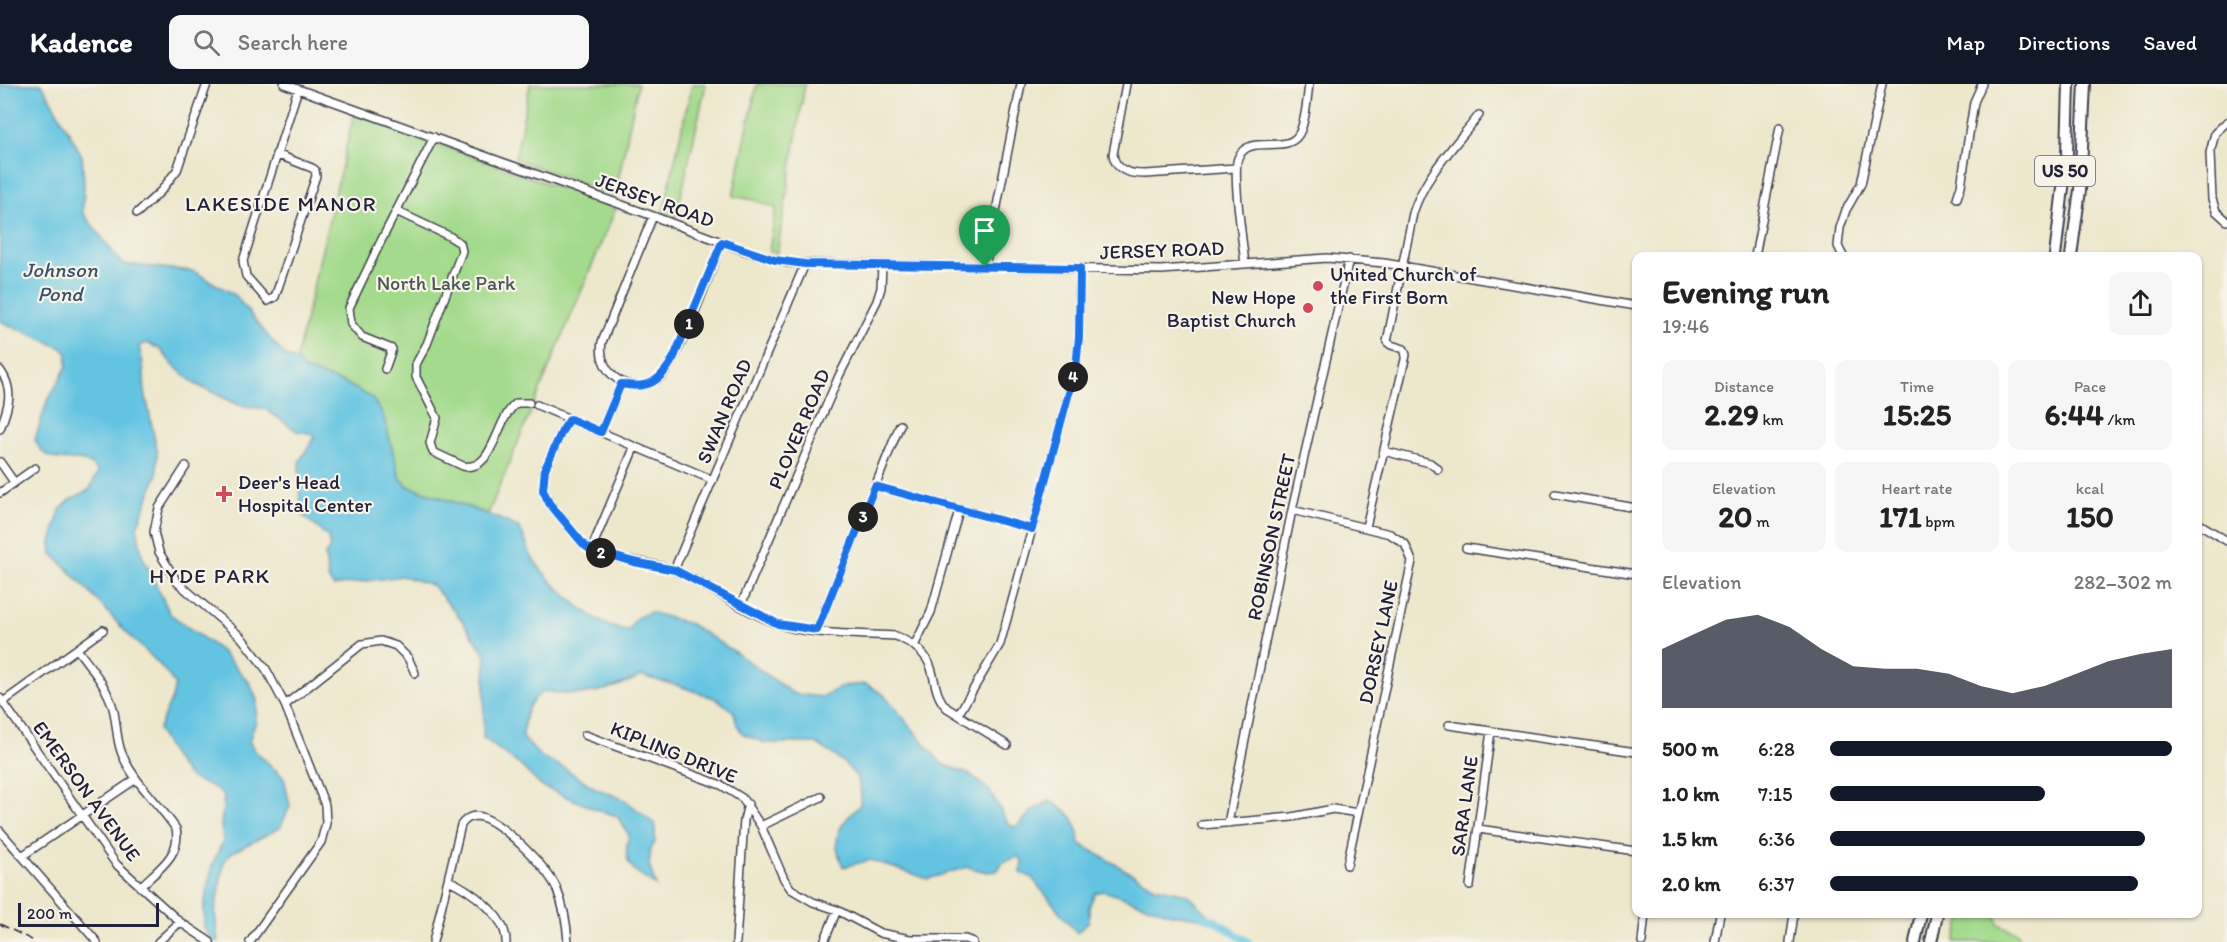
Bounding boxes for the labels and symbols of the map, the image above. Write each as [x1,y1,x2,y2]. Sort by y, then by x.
road number: US 50 [2035,156,2095,186]
street label: JERSEY ROAD [592,167,718,233]
district label: LAKESIDE MANOR [185,191,377,216]
pin [959,205,1010,267]
street label: JERSEY ROAD [1099,236,1225,264]
water label: Johnson Pond [22,257,98,306]
place label: United Church of the First Born [1330,262,1477,309]
park label: North Lake Park [377,271,516,295]
marker: United Church of the First Born [1311,279,1325,293]
place label: New Hope Baptist Church [1167,285,1296,332]
marker: New Hope Baptist Church [1301,301,1315,315]
pin: 1 [674,309,704,339]
street label: SWAN ROAD [691,355,757,467]
pin: 4 [1058,362,1088,392]
street label: PLOVER ROAD [763,365,835,493]
street label: ROBINSON STREET [1242,451,1300,623]
place label: Deer's Head Hospital Center [238,470,372,517]
marker: Deer's Head Hospital Center [215,485,233,503]
pin: 3 [848,502,878,532]
pin: 2 [586,538,616,568]
district label: HYDE PARK [149,563,271,588]
street label: DORSEY LANE [1353,578,1403,706]
street label: EMERSON AVENUE [28,716,146,866]
street label: KIPLING DRIVE [607,716,741,788]
street label: SARA LANE [1445,754,1483,858]
scale bar [18,900,159,928]

